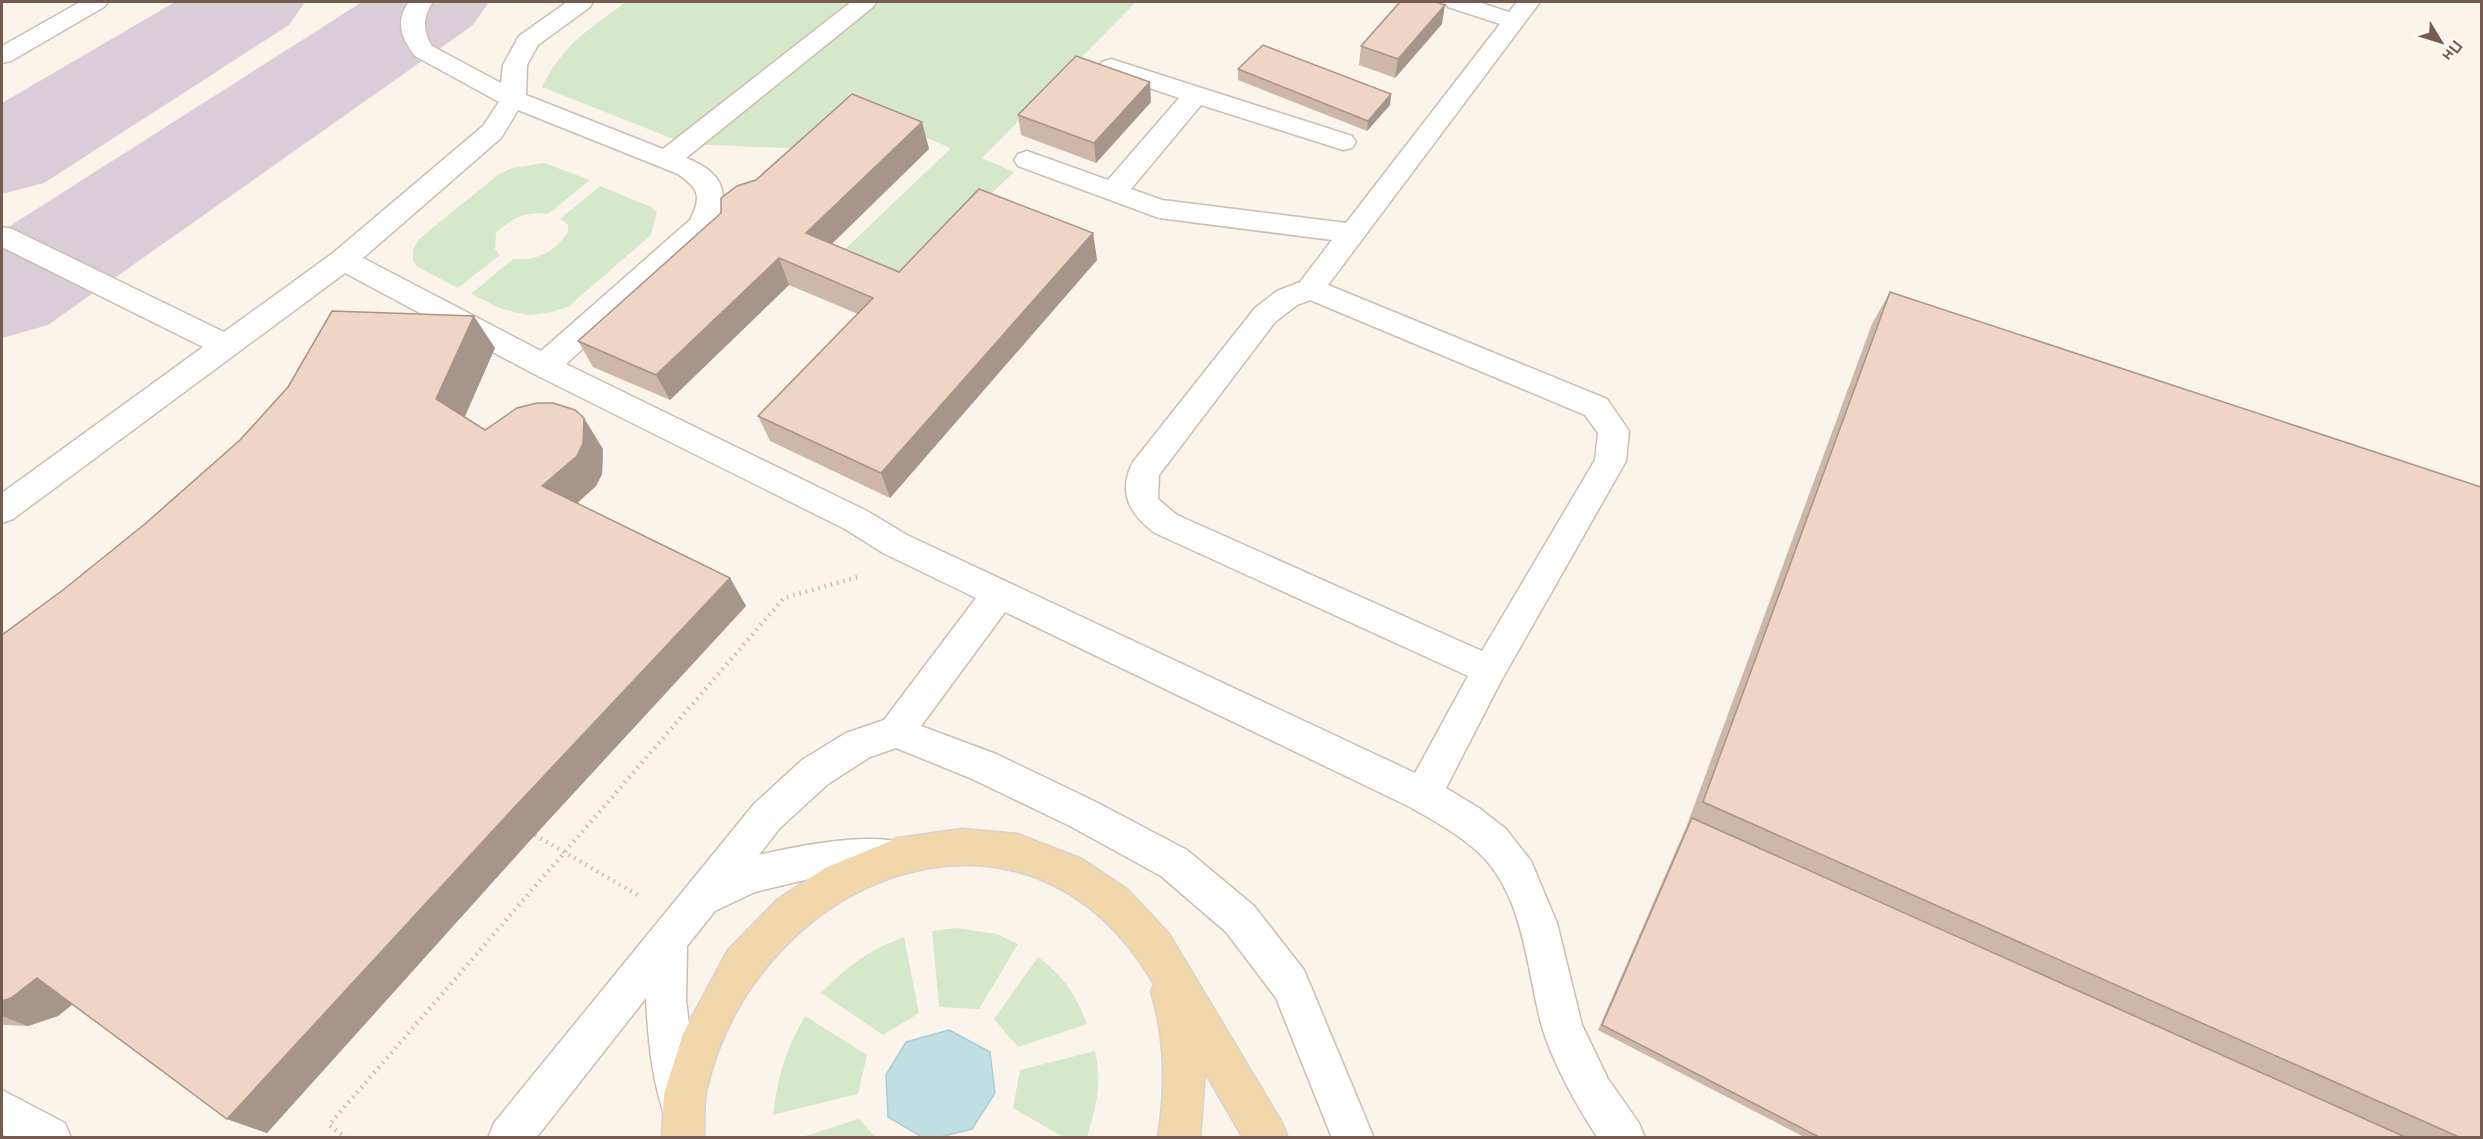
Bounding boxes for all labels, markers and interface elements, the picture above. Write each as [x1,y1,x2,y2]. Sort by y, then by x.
north arrow [2411,12,2471,72]
text: Пн [2437,35,2466,65]

